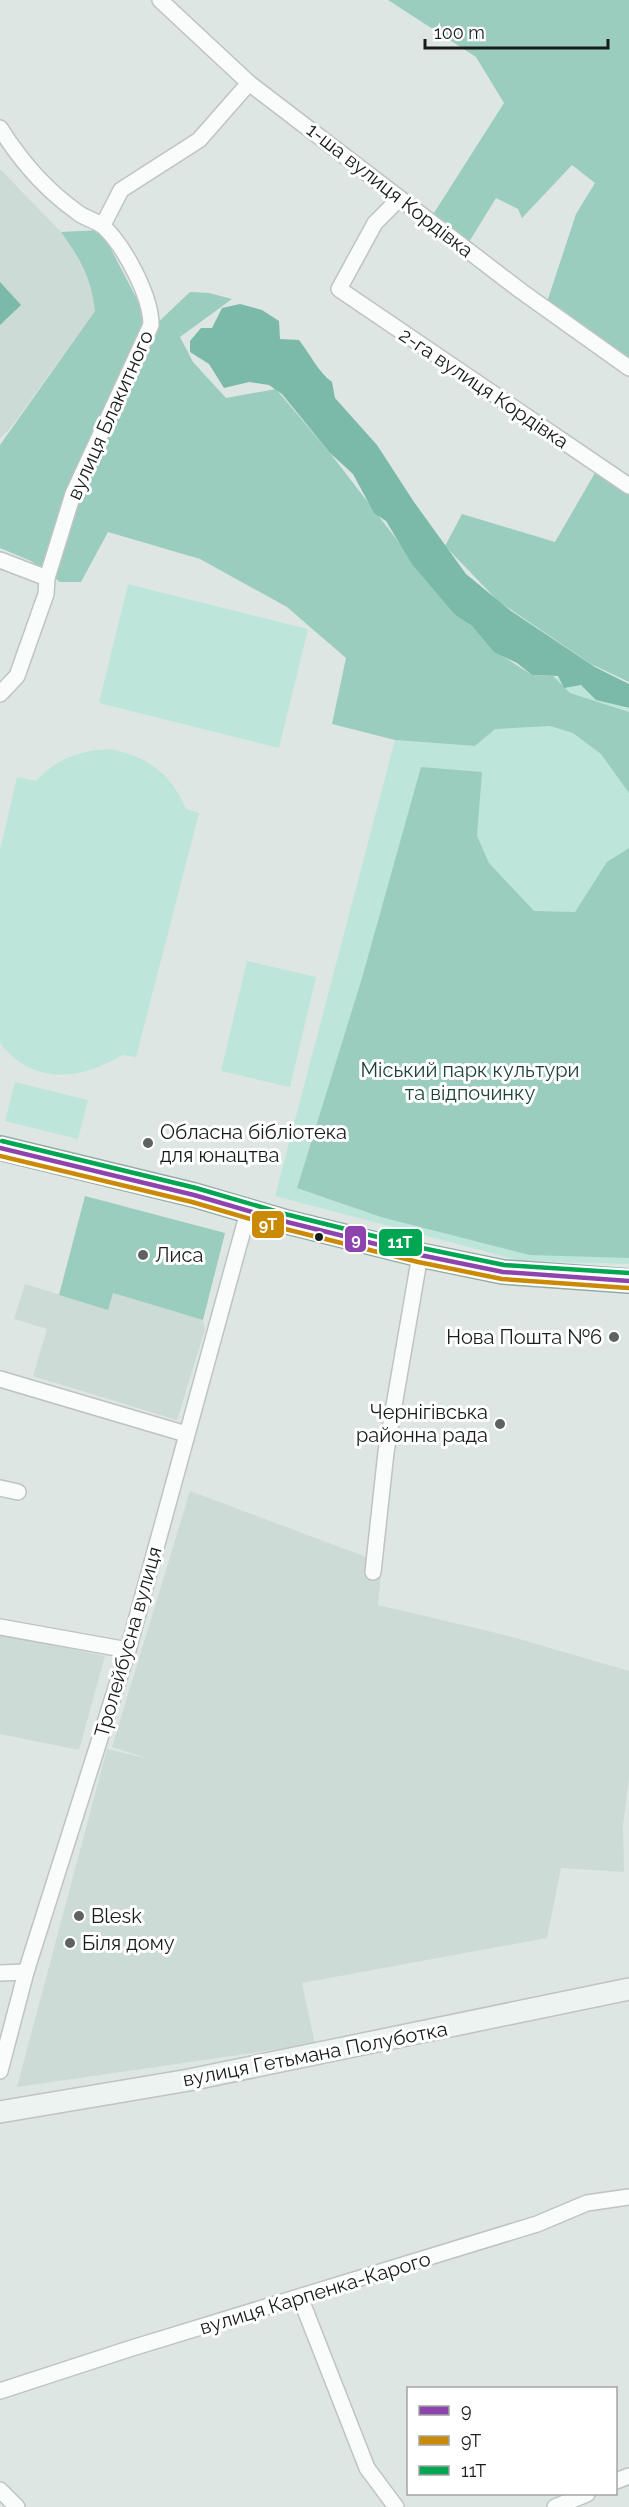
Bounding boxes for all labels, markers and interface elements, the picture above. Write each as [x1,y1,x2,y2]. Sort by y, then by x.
scale bar [425,12,608,50]
text: 100 m [434,22,485,43]
street label: 1-ша вулиця Кордівка [302,117,478,263]
street label: 2-га вулиця Кордівка [395,322,573,454]
street label: вулиця Блакитного [62,327,158,503]
park label: Міський парк культури та відпочинку [361,1058,579,1105]
place label: Обласна бібліотека для юнацтва [160,1120,347,1167]
marker: Обласна бібліотека для юнацтва [141,1136,155,1150]
line badge: 9Т [251,1210,285,1239]
text: 9Т [259,1215,277,1234]
line badge: 9 [344,1225,367,1253]
line badge: 11Т [378,1228,423,1257]
text: 9 [351,1230,361,1249]
unlabelled marker [313,1231,325,1243]
text: 11Т [387,1233,413,1252]
place label: Лиса [155,1243,203,1267]
marker: Лиса [136,1248,150,1262]
place label: Нова Пошта №6 [446,1325,602,1349]
marker: Нова Пошта №6 [607,1330,621,1344]
place label: Чернігівська районна рада [356,1400,488,1447]
marker: Чернігівська районна рада [493,1417,507,1431]
street label: Тролейбусна вулиця [89,1544,167,1740]
place label: Blesk [91,1904,142,1928]
marker: Blesk [72,1909,86,1923]
place label: Біля дому [82,1931,175,1955]
marker: Біля дому [63,1936,77,1950]
street label: вулиця Гетьмана Полуботка [181,2017,449,2091]
street label: вулиця Карпенка-Карого [197,2246,433,2340]
legend [407,2387,617,2495]
text: 9 [461,2400,472,2421]
text: 9Т [461,2430,481,2451]
text: 11Т [461,2460,486,2481]

